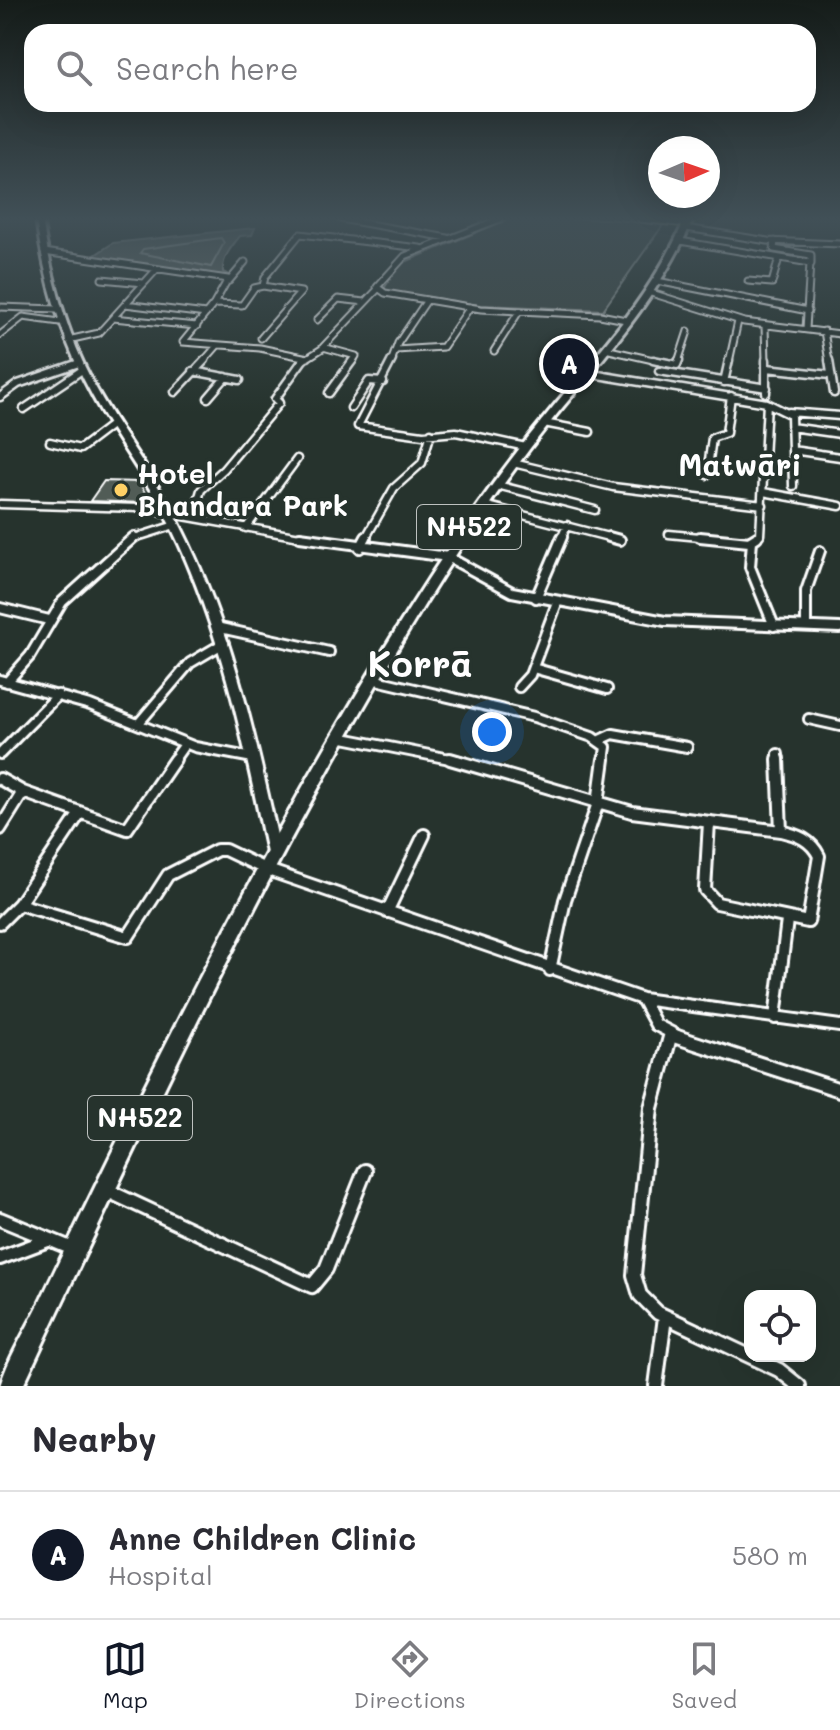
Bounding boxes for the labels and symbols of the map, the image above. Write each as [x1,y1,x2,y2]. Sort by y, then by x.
north arrow [648,136,720,208]
pin: A [543,334,595,394]
district label: Matwāri [678,444,802,484]
place label: Hotel Bhandara Park [137,455,348,523]
marker: Hotel Bhandara Park [112,481,130,499]
road number: NH522 [417,505,521,549]
district label: Korrā [367,639,473,686]
your location [472,712,512,752]
road number: NH522 [88,1096,192,1140]

